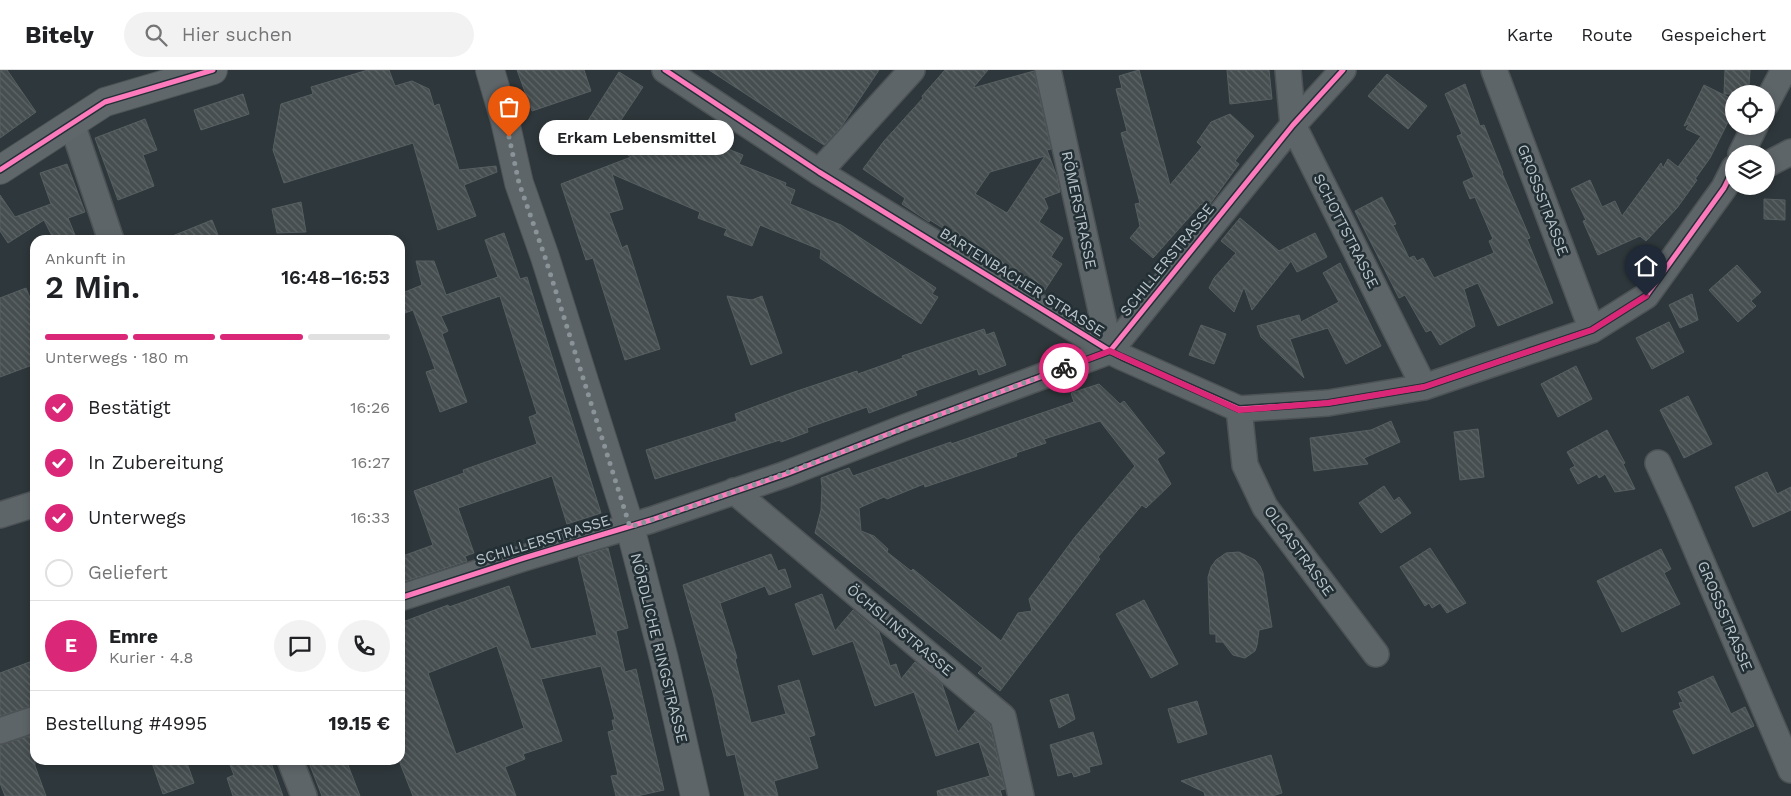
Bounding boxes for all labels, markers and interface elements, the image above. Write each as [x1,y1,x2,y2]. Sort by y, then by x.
search box [124,12,474,57]
text: Bitely [25,21,94,49]
icon: search [142,21,170,49]
text: Hier suchen [182,23,292,46]
text: Karte [1507,24,1553,45]
text: Route [1581,24,1633,45]
text: Gespeichert [1661,24,1766,45]
map controls [1725,85,1775,195]
button: locate [1725,85,1775,135]
pin [488,86,530,137]
icon: bag [495,93,523,121]
callout: Erkam Lebensmittel [539,120,734,154]
text: Erkam Lebensmittel [557,128,716,147]
street label: GROSSSTRASSE [1513,142,1573,258]
button: layers [1725,145,1775,195]
street label: RÖMERSTRASSE [1058,149,1100,271]
street label: SCHOTTSTRASSE [1309,171,1383,291]
street label: SCHILLERSTRASSE [1116,200,1218,320]
street label: BARTENBACHER STRASSE [936,224,1108,340]
pin [1625,245,1667,296]
text: Ankunft in [45,249,126,268]
icon: home [1632,252,1660,280]
text: 16:48–16:53 [281,266,390,289]
text: 2 Min. [45,268,140,306]
courier [1039,343,1089,393]
text: Unterwegs · 180 m [45,348,189,367]
icon: bike [1050,354,1078,382]
icon: check [45,394,73,422]
text: Bestätigt [88,396,171,419]
text: 16:26 [350,398,390,417]
icon: check [45,449,73,477]
text: In Zubereitung [88,451,223,474]
text: 16:27 [351,453,390,472]
street label: OLGASTRASSE [1260,502,1338,600]
icon: check [45,504,73,532]
text: Unterwegs [88,506,186,529]
text: 16:33 [351,508,390,527]
street label: SCHILLERSTRASSE [474,511,612,569]
street label: NÖRDLICHE RINGSTRASSE [627,551,691,745]
street label: GROSSSTRASSE [1694,558,1756,674]
text: Geliefert [88,561,168,584]
street label: ÖCHSLINSTRASSE [843,580,957,680]
button: chat [274,620,326,672]
button: phone [338,620,390,672]
text: Emre [109,625,158,648]
text: E [65,634,77,657]
text: Kurier · 4.8 [109,648,193,667]
text: Bestellung #4995 [45,712,207,735]
text: 19.15 € [329,712,390,735]

